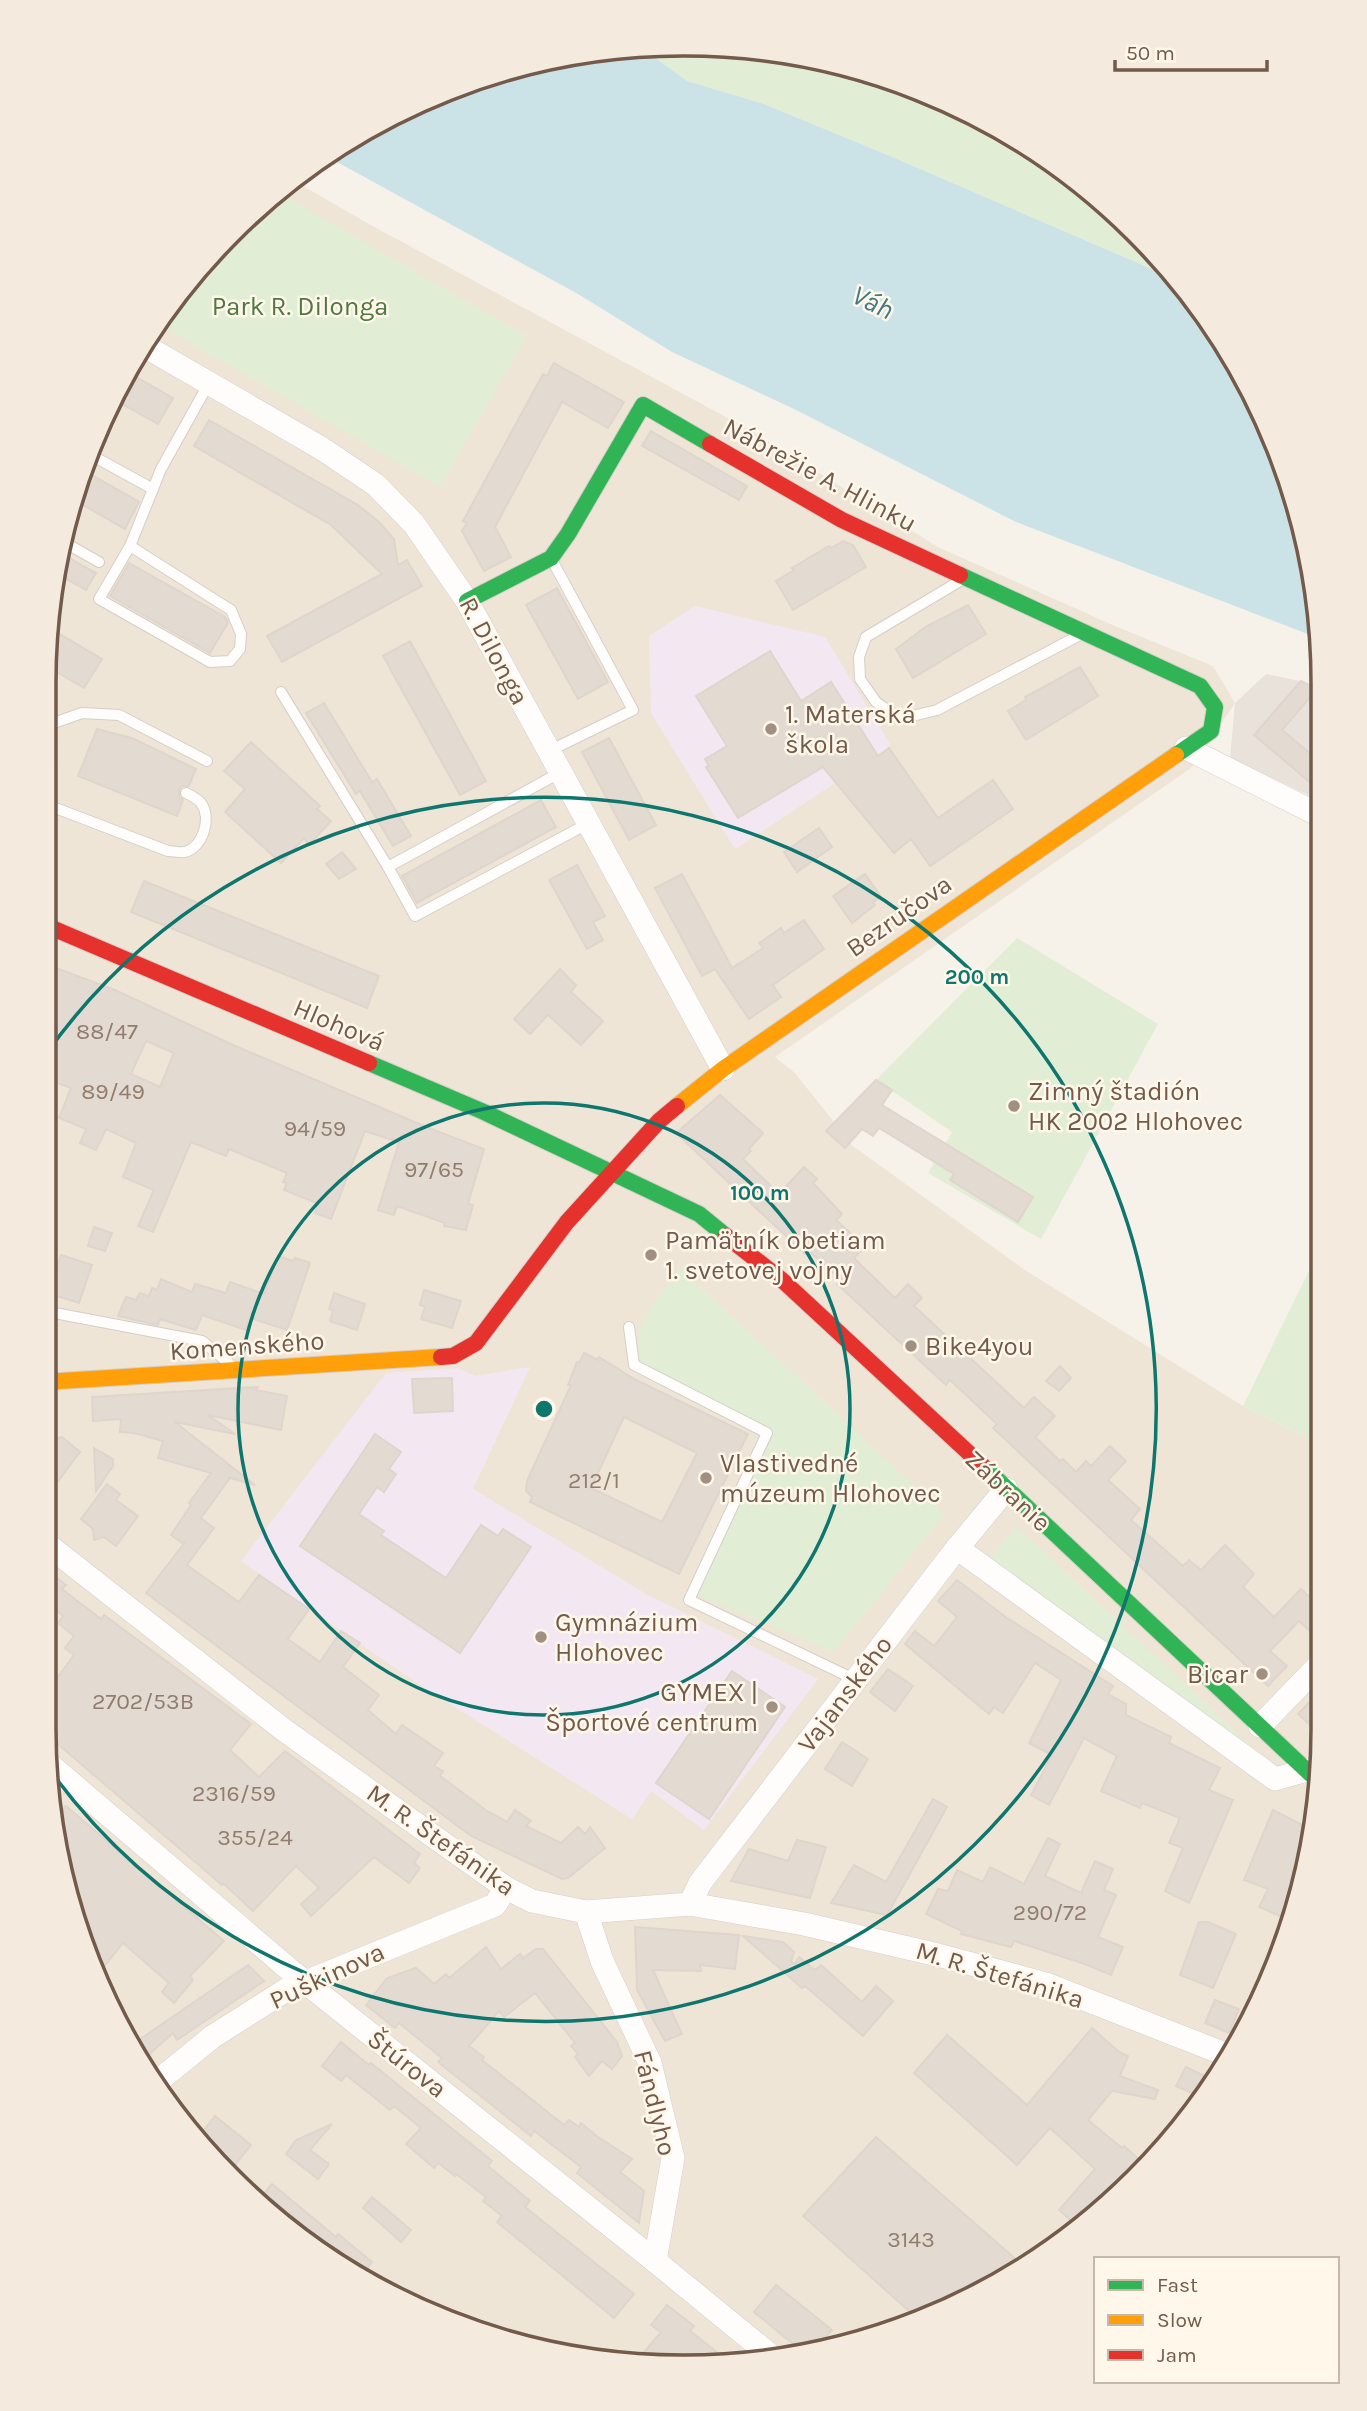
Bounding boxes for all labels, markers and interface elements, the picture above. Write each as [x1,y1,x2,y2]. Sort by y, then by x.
scale bar [1115,28,1267,72]
text: 50 m [1126,41,1175,65]
water label: Váh [847,278,899,326]
park label: Park R. Dilonga [212,291,388,322]
street label: Nábrežie A. Hlinku [718,411,922,539]
street label: R. Dilonga [453,592,535,710]
place label: 1. Materská škola [785,699,916,760]
marker: 1. Materská škola [763,721,779,737]
street label: Bezručova [840,868,958,964]
text: 200 m [945,965,1009,989]
street label: Hlohová [289,992,389,1058]
house number: 88/47 [76,1018,138,1045]
place label: Zimný štadión HK 2002 Hlohovec [1028,1076,1243,1137]
house number: 89/49 [81,1078,145,1105]
marker: Zimný štadión HK 2002 Hlohovec [1006,1098,1022,1114]
house number: 94/59 [284,1115,346,1142]
house number: 97/65 [404,1156,464,1183]
text: 100 m [730,1181,790,1205]
place label: Pamätník obetiam 1. svetovej vojny [665,1225,886,1286]
marker: Pamätník obetiam 1. svetovej vojny [643,1247,659,1263]
street label: Komenského [169,1325,325,1367]
place label: Bike4you [925,1331,1034,1362]
marker: Bike4you [903,1338,919,1354]
centre of rings [532,1397,556,1421]
street label: Zábranie [959,1444,1057,1538]
place label: Vlastivedné múzeum Hlohovec [720,1448,941,1509]
house number: 212/1 [568,1467,620,1494]
marker: Vlastivedné múzeum Hlohovec [698,1470,714,1486]
place label: Gymnázium Hlohovec [555,1607,698,1668]
marker: Gymnázium Hlohovec [533,1629,549,1645]
street label: Vajanského [791,1630,899,1758]
place label: Bicar [1187,1659,1249,1690]
marker: Bicar [1254,1666,1270,1682]
place label: GYMEX | Športové centrum [545,1677,758,1738]
house number: 2702/53B [92,1688,194,1715]
marker: GYMEX | Športové centrum [764,1699,780,1715]
street label: M. R. Štefánika [361,1777,522,1903]
house number: 2316/59 [192,1780,276,1807]
house number: 355/24 [217,1824,293,1851]
house number: 290/72 [1013,1899,1087,1926]
street label: M. R. Štefánika [912,1934,1088,2015]
street label: Puškinova [264,1936,390,2016]
street label: Štúrova [361,2023,453,2105]
street label: Fándlyho [627,2047,683,2159]
house number: 3143 [887,2226,935,2253]
legend [1094,2257,1339,2383]
text: Fast [1157,2273,1198,2297]
text: Slow [1157,2308,1202,2332]
text: Jam [1157,2343,1197,2367]

